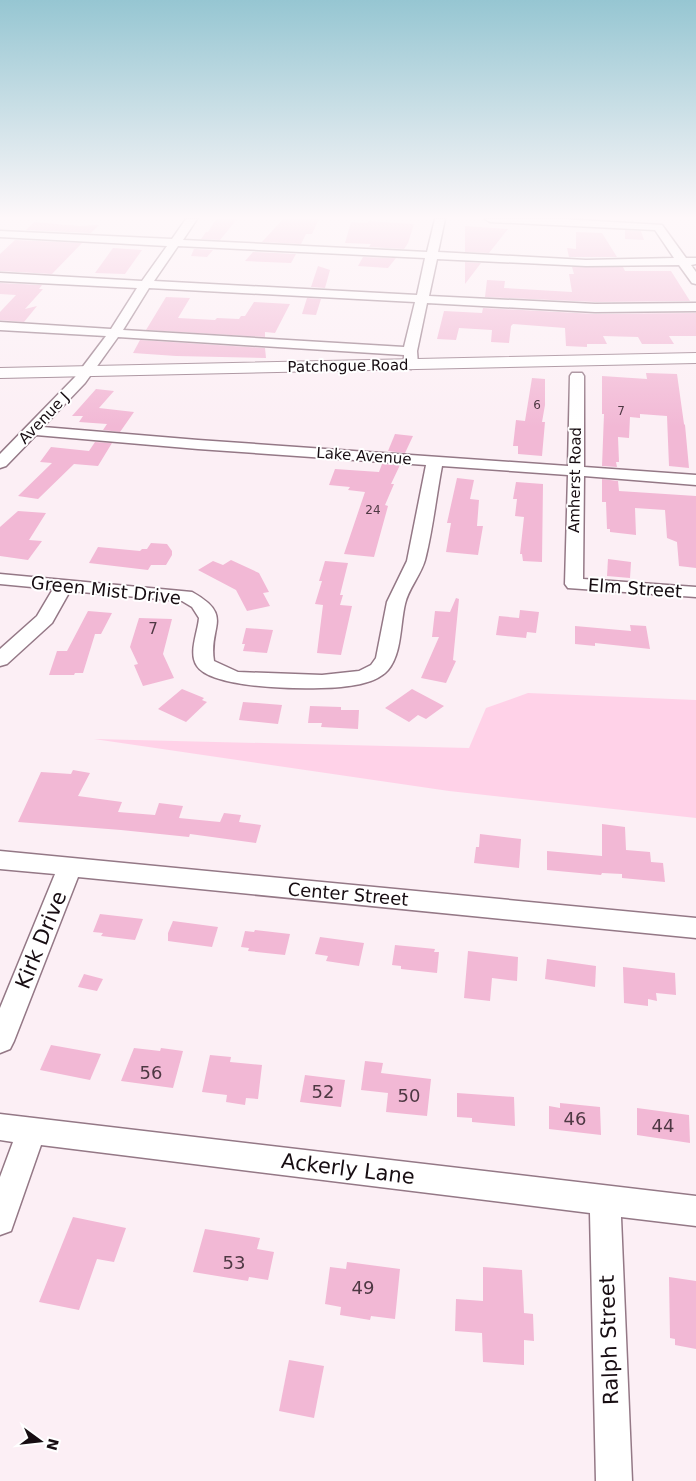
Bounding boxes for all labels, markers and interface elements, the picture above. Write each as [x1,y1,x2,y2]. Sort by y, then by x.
street label: Patchogue Road [287,356,409,376]
street label: Avenue J [15,388,73,448]
house number: 6 [533,398,541,412]
house number: 7 [617,404,625,418]
street label: Amherst Road [565,427,585,533]
street label: Lake Avenue [316,444,412,468]
house number: 24 [365,503,381,517]
street label: Green Mist Drive [30,572,182,608]
street label: Elm Street [587,574,683,602]
house number: 7 [148,620,158,638]
street label: Center Street [287,878,409,910]
street label: Kirk Drive [11,888,71,992]
house number: 56 [140,1062,162,1083]
house number: 52 [312,1081,334,1102]
house number: 50 [398,1085,420,1106]
house number: 46 [564,1108,586,1129]
house number: 44 [652,1115,674,1136]
street label: Ackerly Lane [280,1149,416,1189]
house number: 53 [223,1252,245,1273]
street label: Ralph Street [595,1275,623,1405]
house number: 49 [352,1277,374,1298]
north arrow [15,1416,65,1466]
text: N [43,1437,62,1452]

